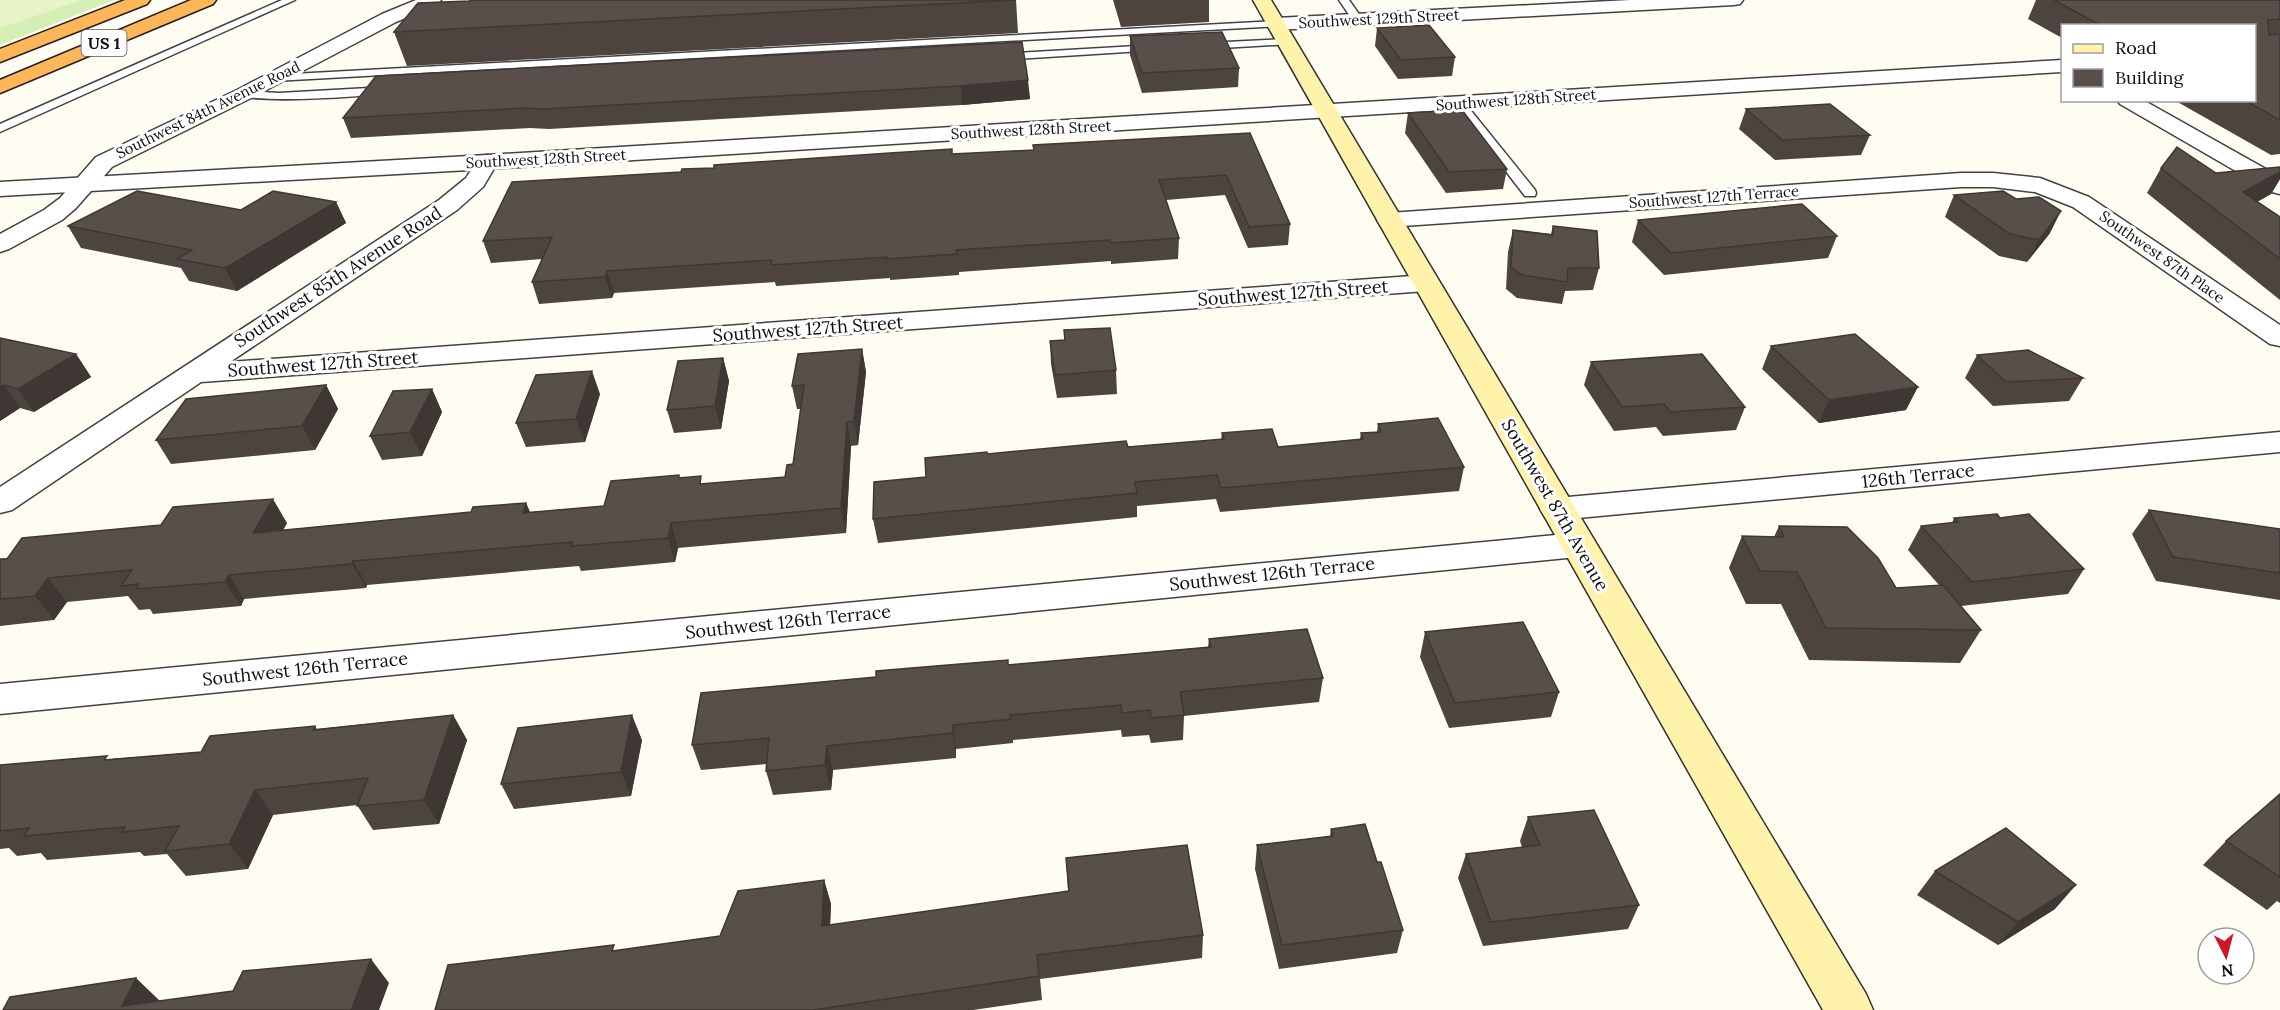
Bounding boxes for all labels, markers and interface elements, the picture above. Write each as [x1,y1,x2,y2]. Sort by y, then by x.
street label: Southwest 129th Street [1298,5,1460,32]
legend [2061,24,2256,102]
road number: US 1 [82,30,126,56]
text: Road [2115,36,2157,59]
street label: Southwest 84th Avenue Road [113,57,303,162]
text: Building [2115,66,2185,89]
street label: Southwest 128th Street [1435,84,1597,115]
street label: Southwest 128th Street [950,116,1112,143]
street label: Southwest 128th Street [465,145,627,172]
street label: Southwest 127th Terrace [1628,181,1800,212]
street label: Southwest 85th Avenue Road [230,201,446,352]
street label: Southwest 87th Place [2096,206,2229,307]
street label: Southwest 127th Street [1197,274,1389,311]
street label: Southwest 127th Street [712,310,904,347]
street label: Southwest 127th Street [227,345,419,382]
street label: Southwest 87th Avenue [1497,415,1614,595]
street label: 126th Terrace [1860,458,1976,493]
street label: Southwest 126th Terrace [1168,551,1376,596]
street label: Southwest 126th Terrace [684,599,892,644]
street label: Southwest 126th Terrace [201,646,409,691]
north arrow [2196,926,2256,986]
text: N [2220,960,2235,982]

